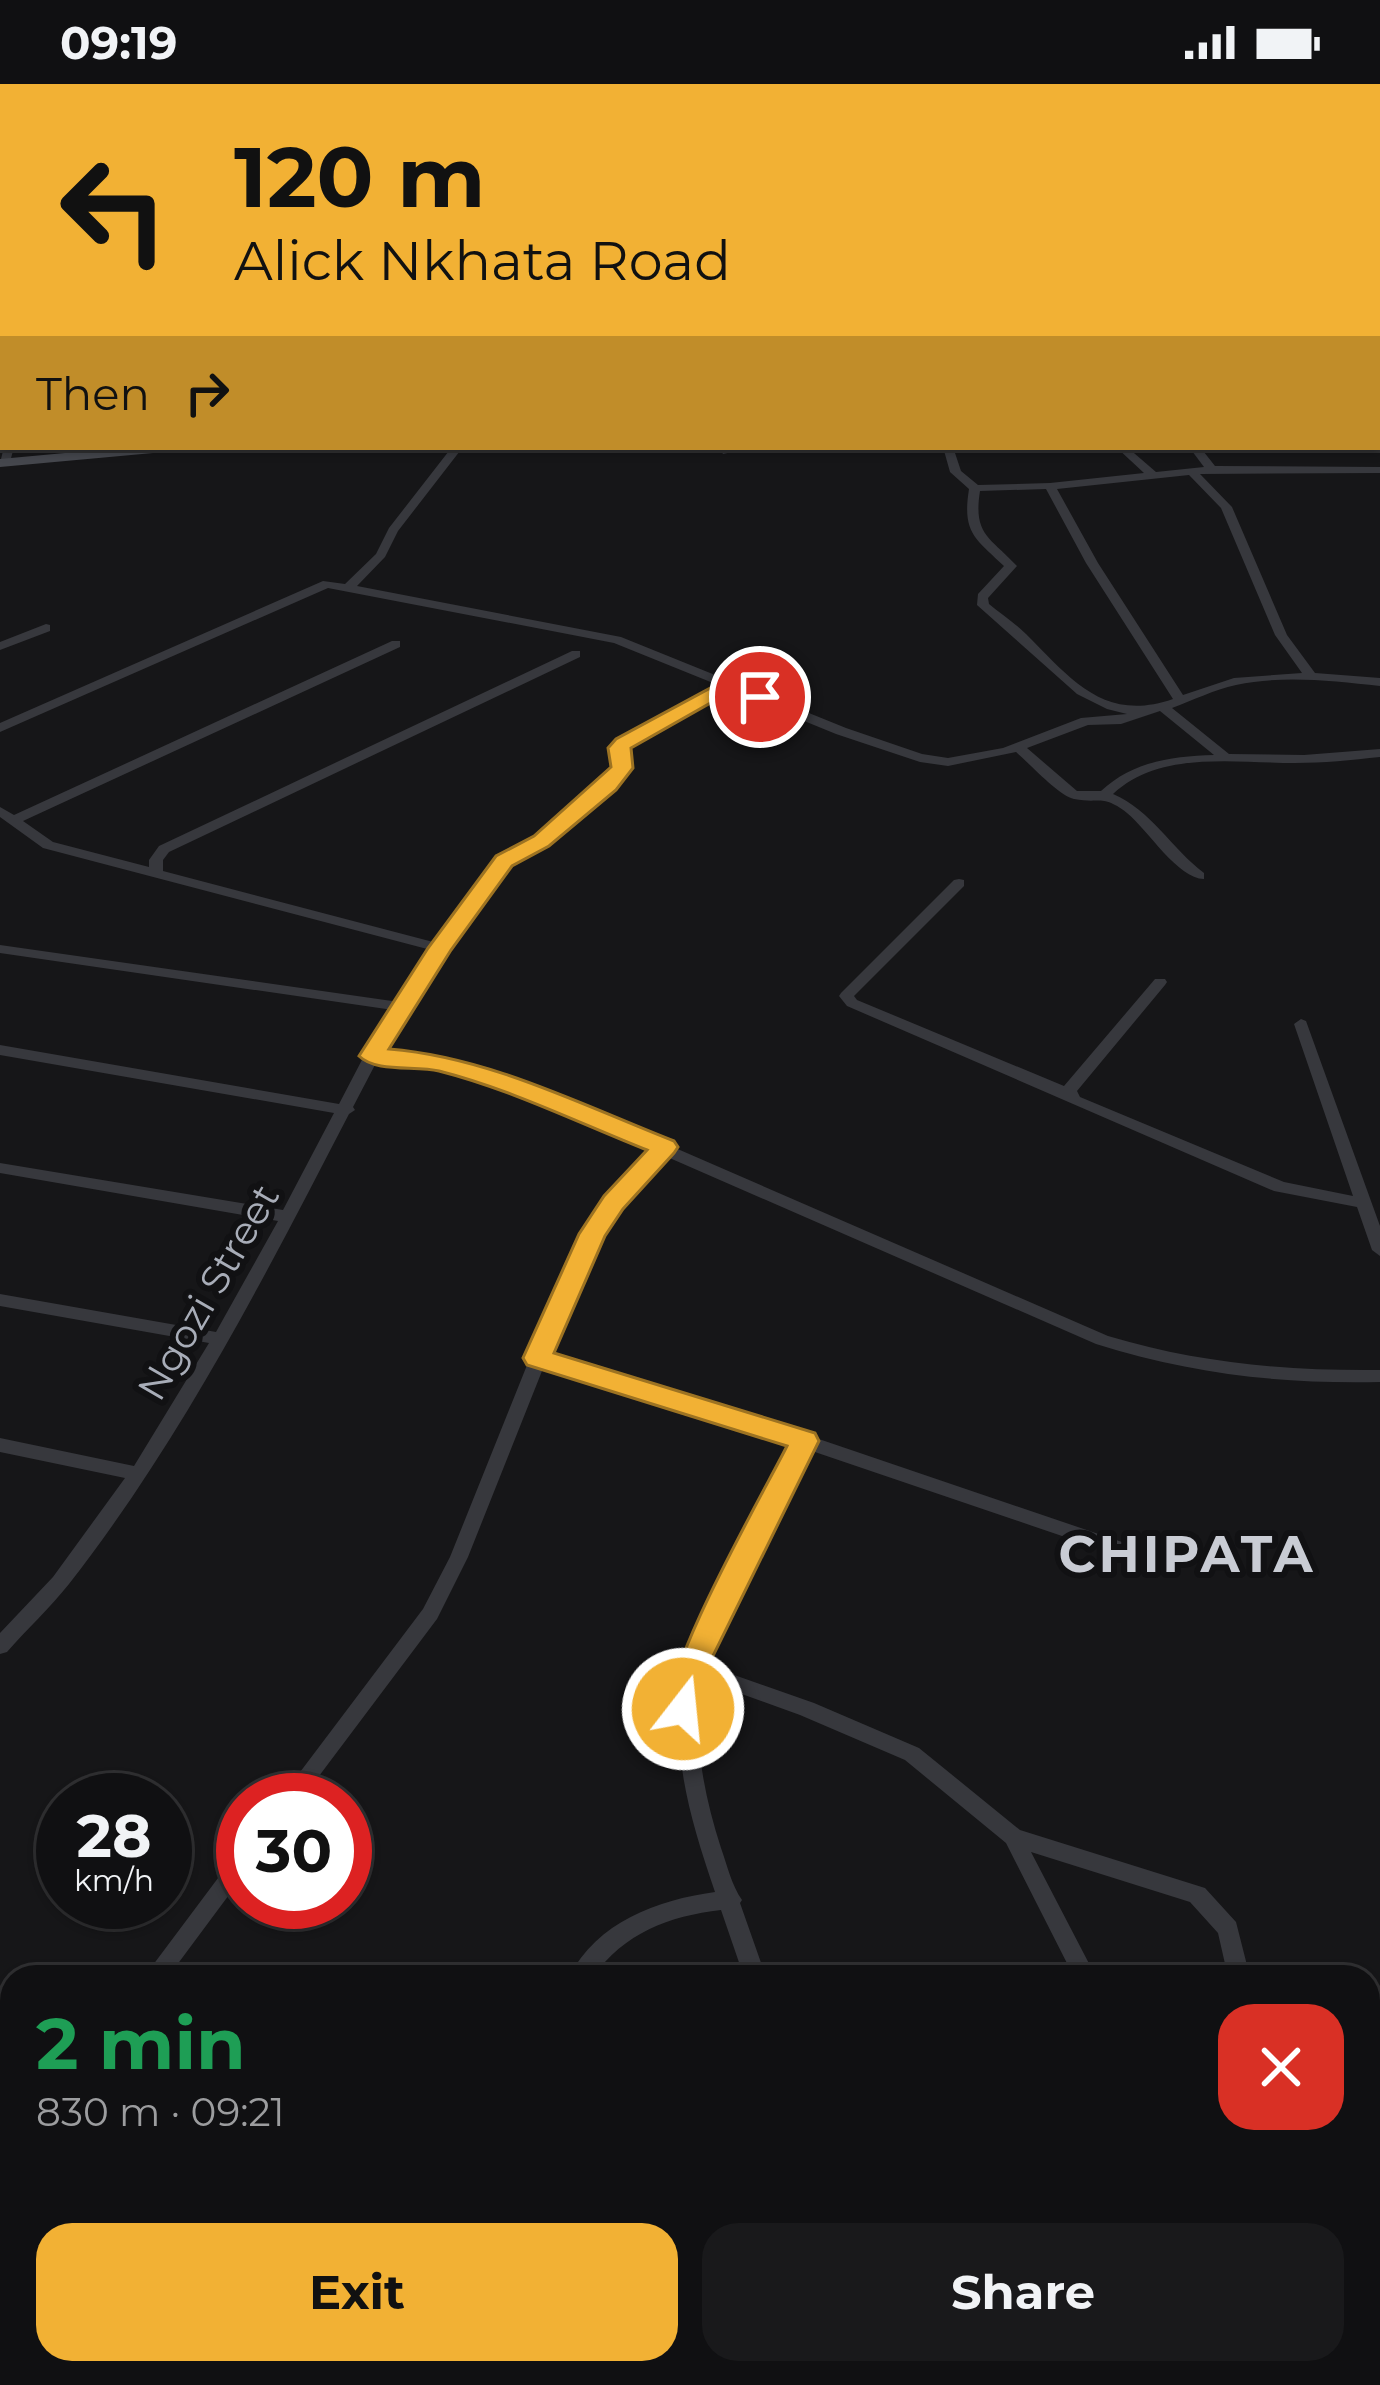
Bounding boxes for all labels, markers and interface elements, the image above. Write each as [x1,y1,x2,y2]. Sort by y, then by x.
text: 09:19 [60,15,177,70]
text: 120 m [234,126,485,228]
icon: left [36,132,192,288]
text: Alick Nkhata Road [234,228,731,294]
icon: right [174,360,240,426]
text: Then [36,366,150,421]
pin [709,646,811,748]
icon: arrive [727,664,793,730]
street label: Ngozi Street [127,1176,289,1408]
district label: CHIPATA [1059,1523,1315,1585]
position arrow [620,1646,746,1772]
speed limit sign: 30 [216,1773,372,1929]
text: 28 [77,1799,152,1872]
text: km/h [74,1862,154,1899]
text: 2 min [36,1999,246,2087]
button: close [1218,2004,1344,2130]
text: 830 m · 09:21 [36,2088,285,2136]
button: Exit [36,2223,678,2361]
button: Share [702,2223,1344,2361]

